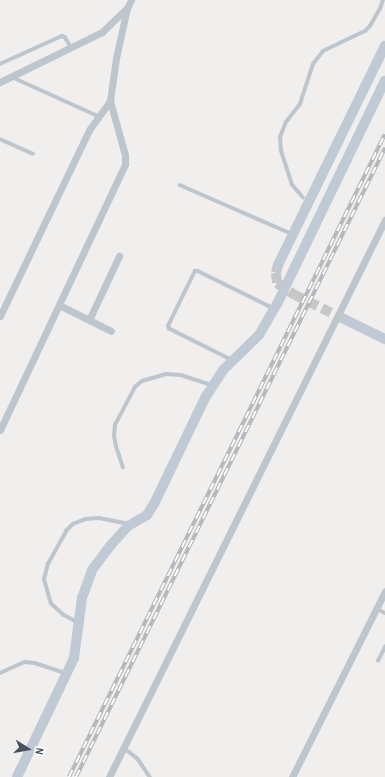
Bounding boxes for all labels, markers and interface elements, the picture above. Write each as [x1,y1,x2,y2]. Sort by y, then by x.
north arrow [8,729,48,769]
text: N [32,747,47,756]

